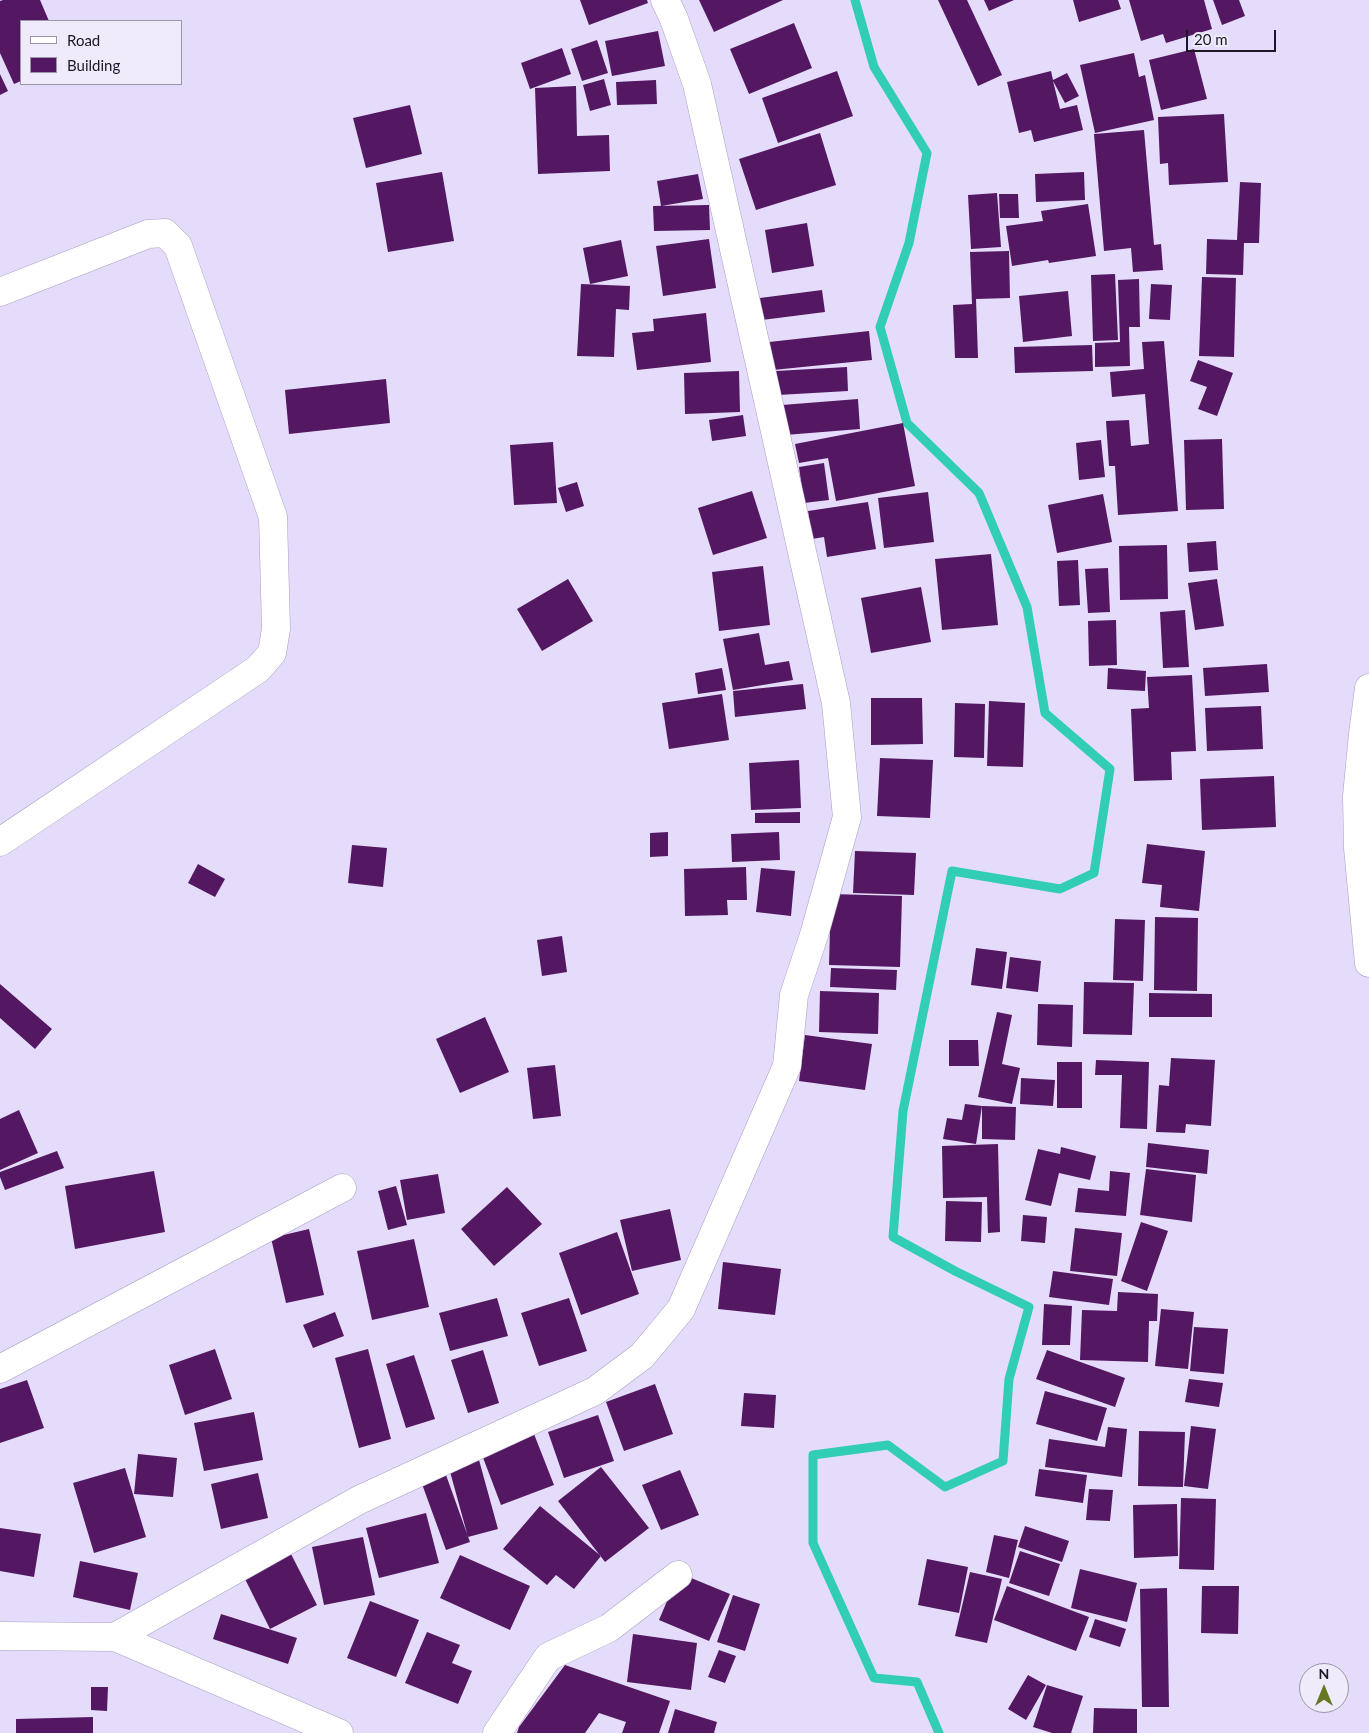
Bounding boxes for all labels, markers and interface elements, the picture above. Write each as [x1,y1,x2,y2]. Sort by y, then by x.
legend [20,20,182,85]
scale bar [1189,20,1279,52]
text: 20 m [1194,30,1228,48]
text: Road [67,31,100,49]
text: Building [67,56,120,74]
north arrow [1299,1663,1349,1713]
text: N [1319,1665,1329,1682]

